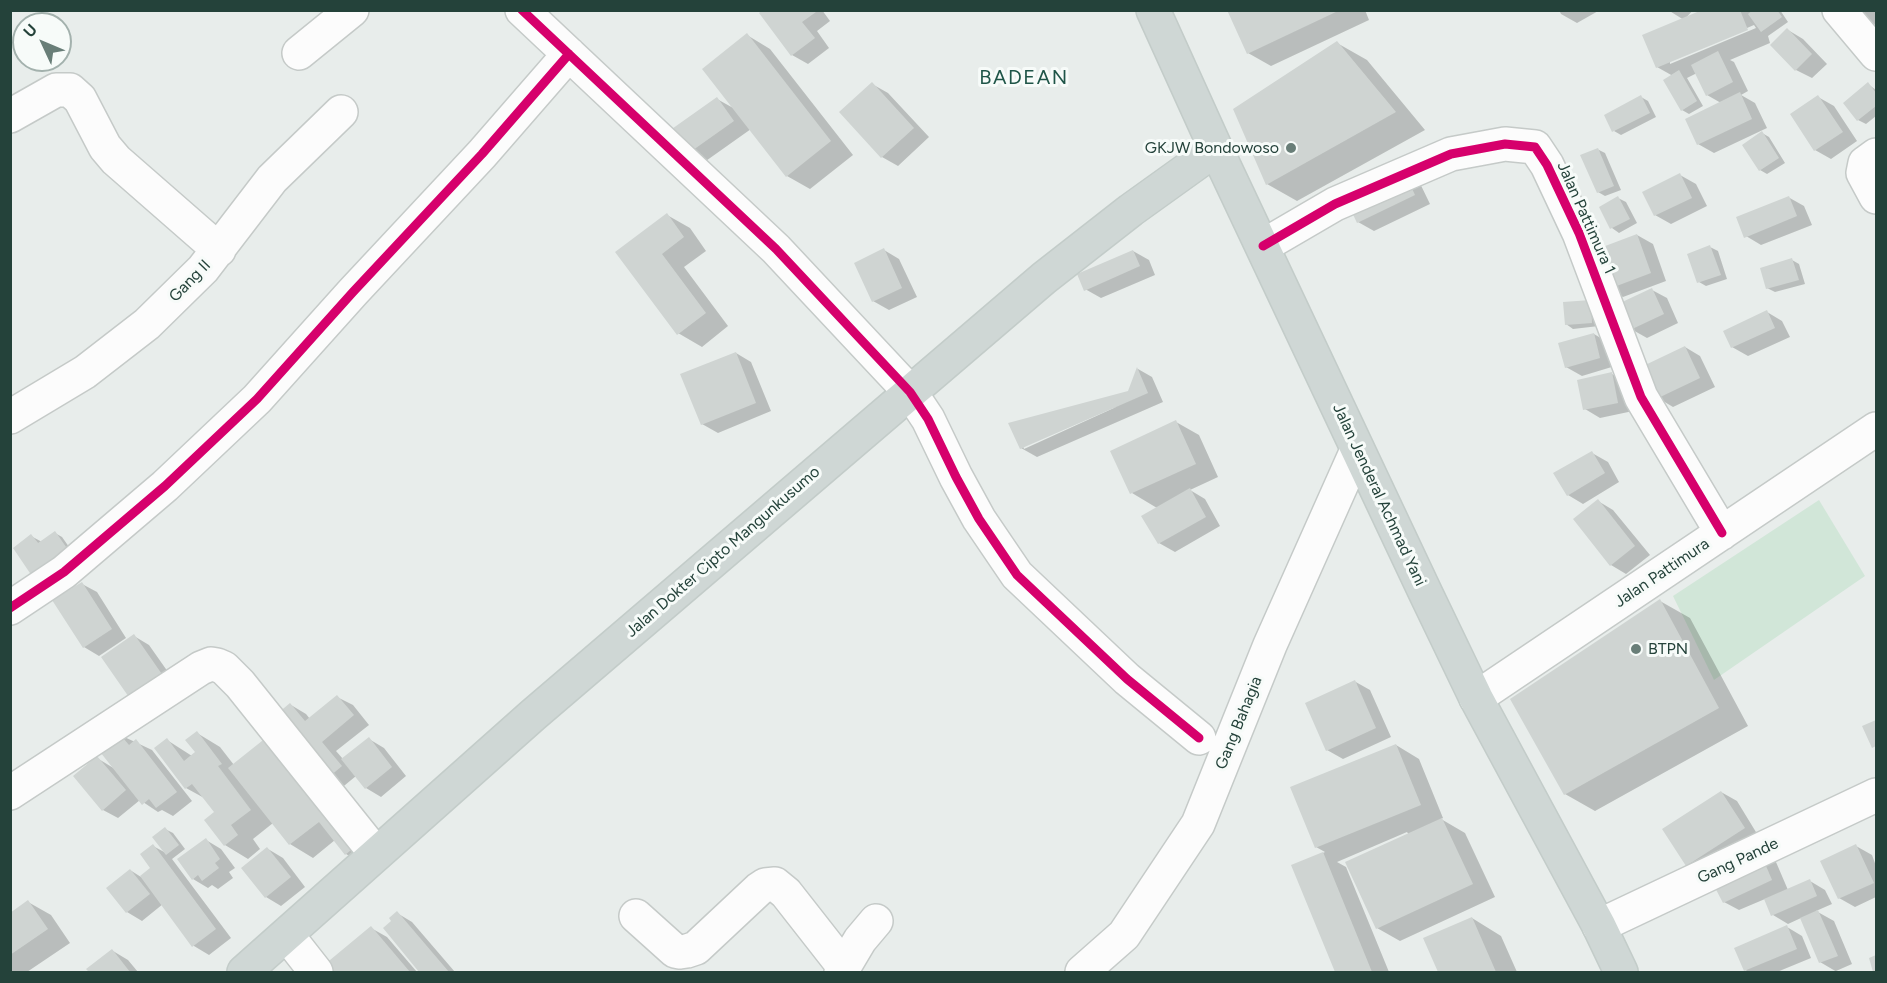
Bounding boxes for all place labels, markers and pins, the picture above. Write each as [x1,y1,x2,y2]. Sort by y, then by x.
place label: GKJW Bondowoso [1145,138,1279,158]
marker: GKJW Bondowoso [1284,141,1298,155]
place label: BTPN [1648,639,1688,659]
marker: BTPN [1629,642,1643,656]

